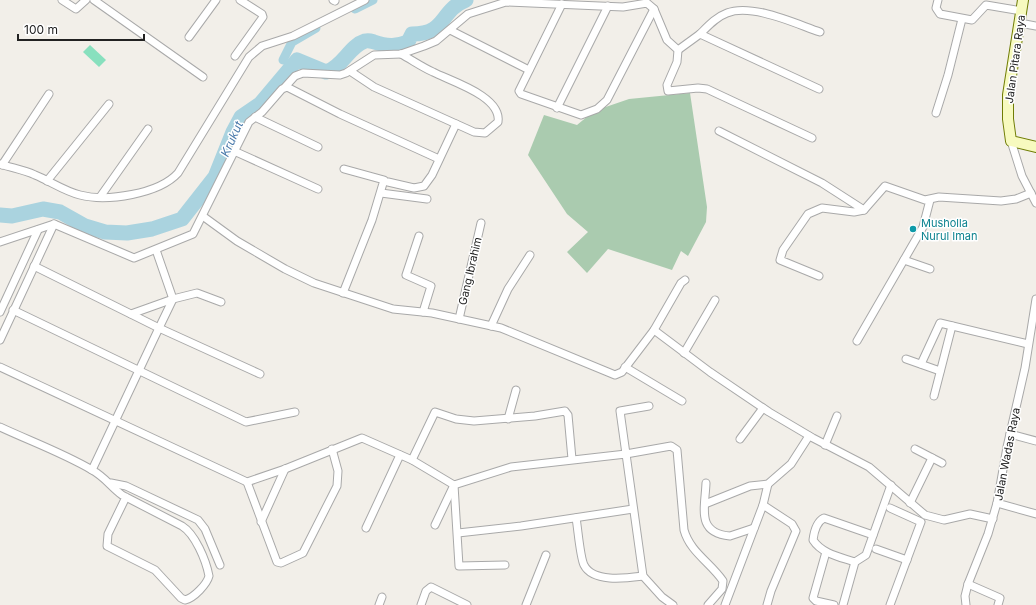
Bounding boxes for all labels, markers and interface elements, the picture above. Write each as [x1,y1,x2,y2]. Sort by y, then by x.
street label: Jalan Pitara Raya [1002,14,1028,104]
scale bar [18,16,144,42]
text: 100 m [24,22,58,37]
water label: Krukut [217,118,246,159]
place label: Musholla Nurul Iman [921,216,977,243]
marker: Musholla Nurul Iman [908,224,918,234]
street label: Gang Ibrahim [455,236,485,306]
street label: Jalan Wadas Raya [991,406,1023,502]

